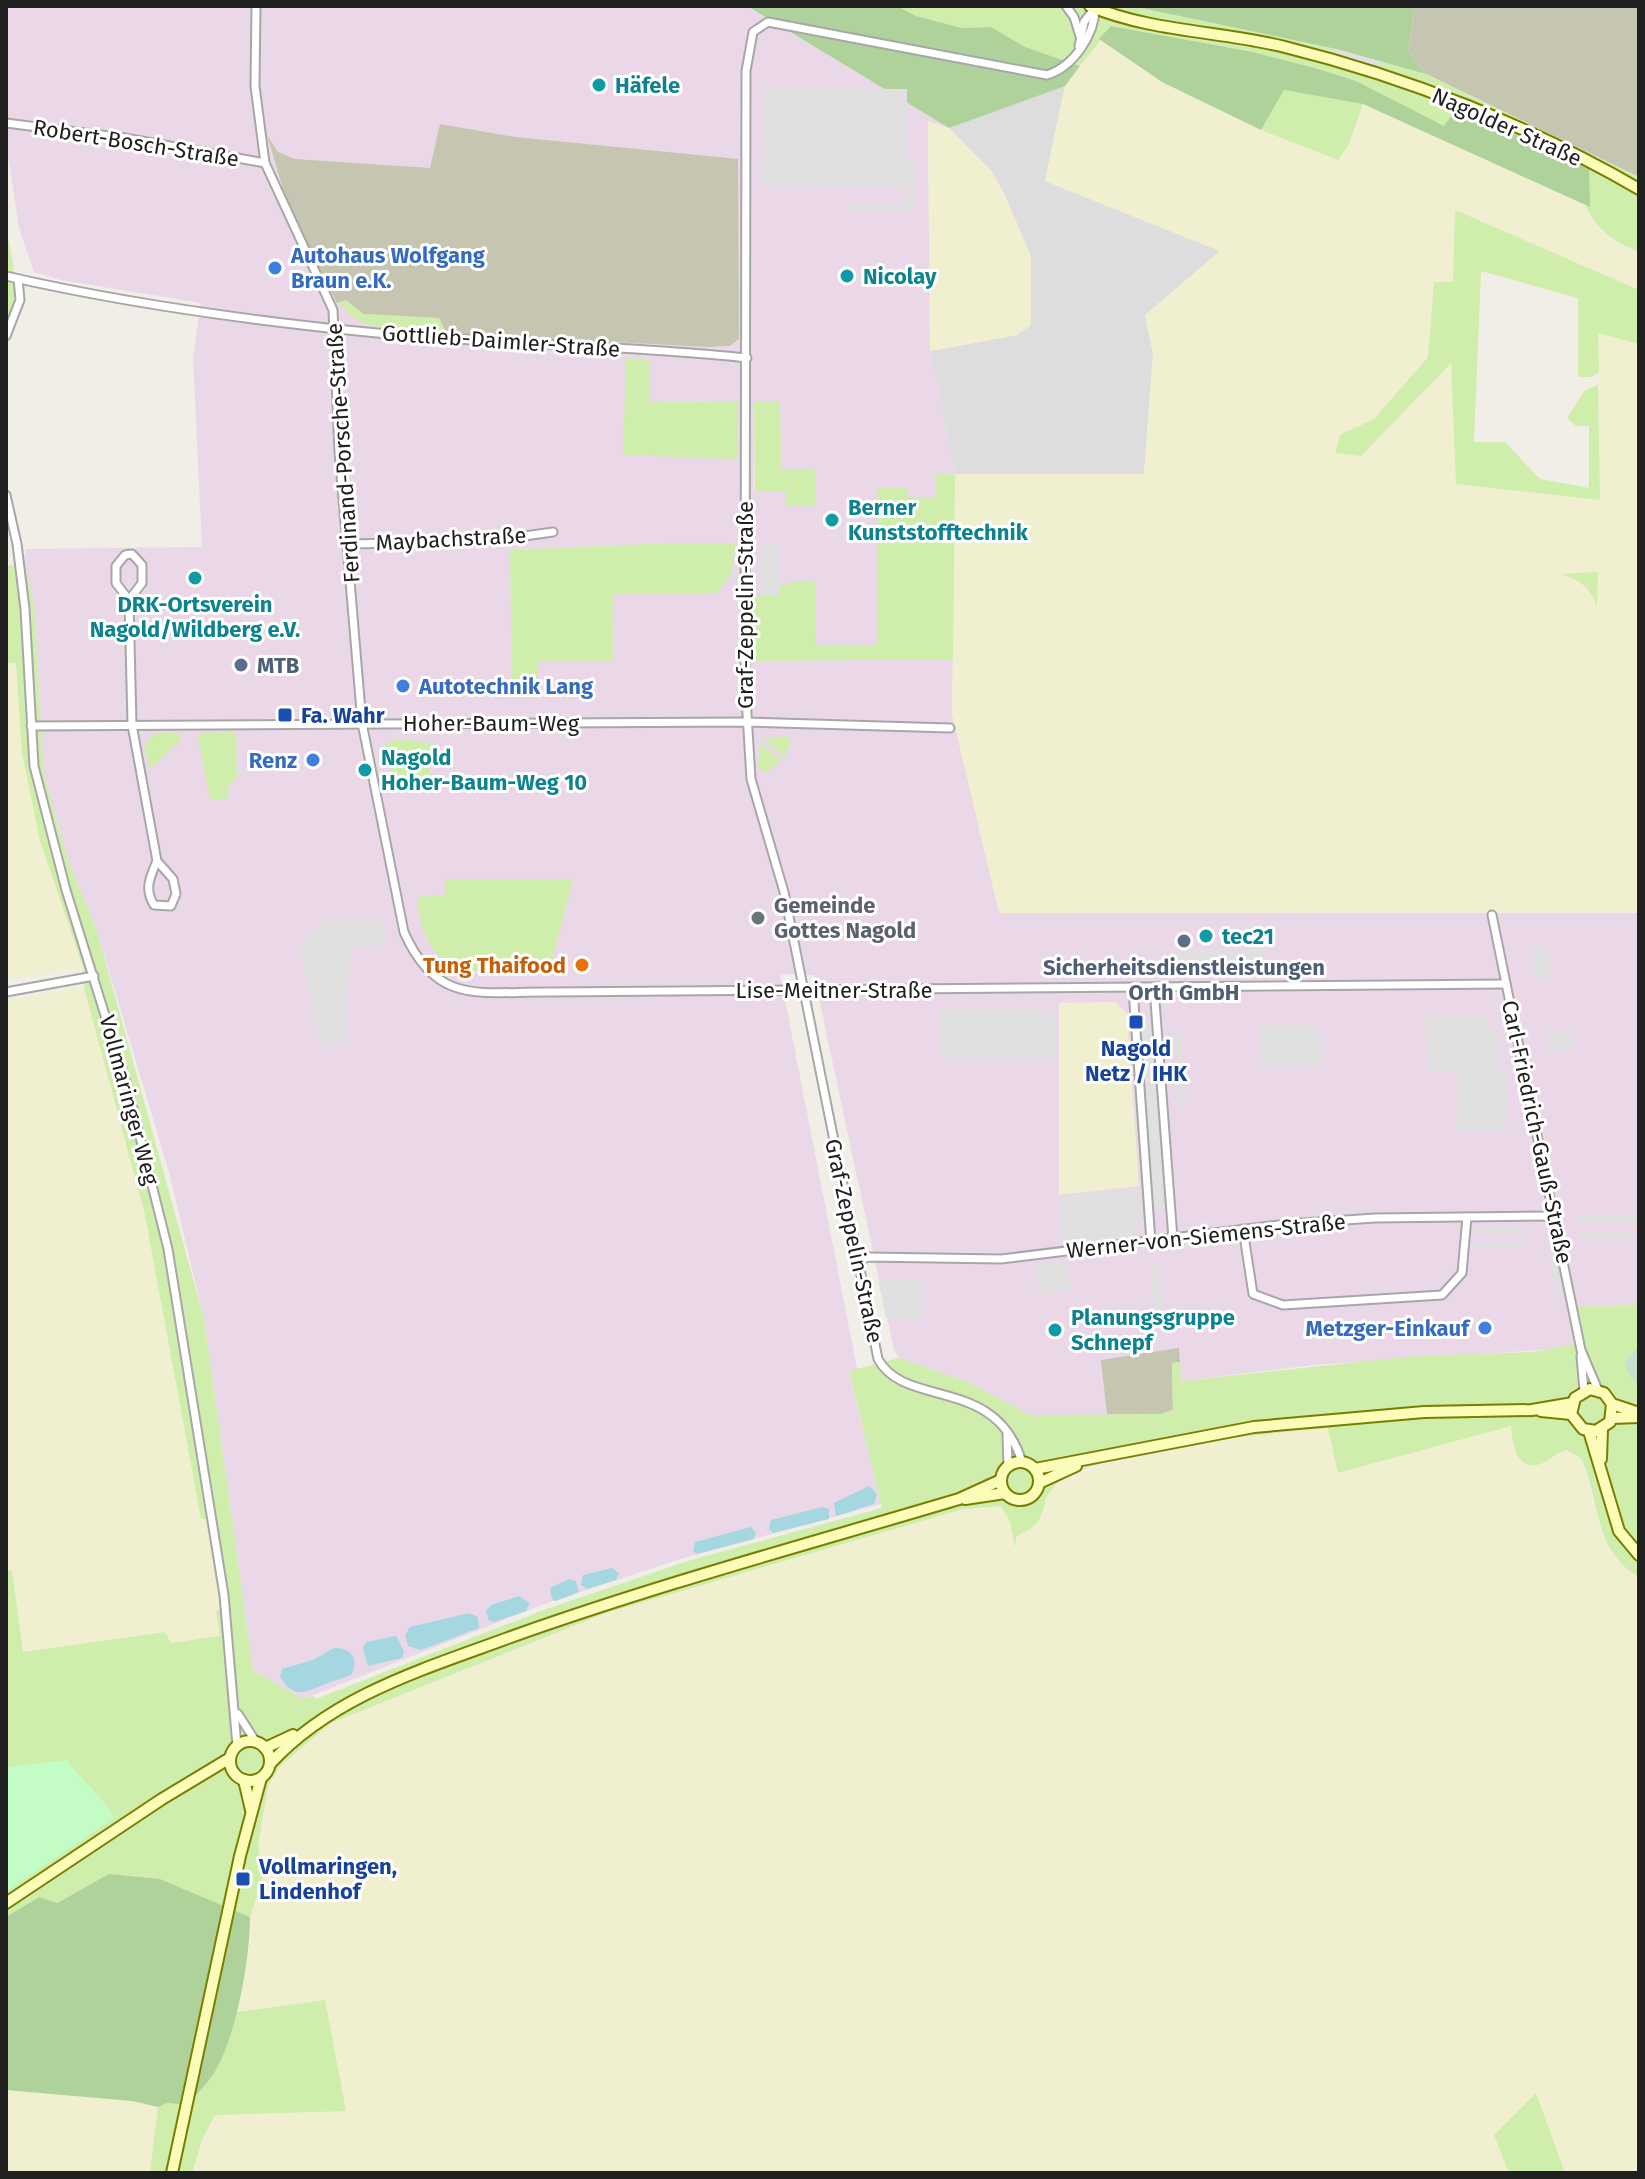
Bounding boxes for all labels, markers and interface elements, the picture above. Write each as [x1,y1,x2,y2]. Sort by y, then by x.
place label: Häfele [615,72,680,99]
marker: Häfele [590,76,608,94]
street label: Nagolder Straße [1428,82,1586,172]
street label: Robert-Bosch-Straße [31,113,241,173]
place label: Autohaus Wolfgang Braun e.K. [290,242,486,294]
marker: Autohaus Wolfgang Braun e.K. [266,259,284,277]
place label: Nicolay [863,263,937,290]
marker: Nicolay [838,267,856,285]
street label: Gottlieb-Daimler-Straße [381,319,621,363]
street label: Ferdinand-Porsche-Straße [320,322,366,584]
place label: Berner Kunststofftechnik [848,494,1029,546]
street label: Graf-Zeppelin-Straße [732,501,759,709]
marker: Berner Kunststofftechnik [823,511,841,529]
street label: Maybachstraße [375,522,527,556]
marker: DRK-Ortsverein Nagold/Wildberg e.V. [186,569,204,587]
place label: DRK-Ortsverein Nagold/Wildberg e.V. [90,591,300,643]
place label: MTB [257,652,299,679]
marker: MTB [232,656,250,674]
place label: Autotechnik Lang [418,673,594,700]
marker: Autotechnik Lang [394,677,412,695]
place label: Fa. Wahr [301,702,385,729]
marker: Fa. Wahr [276,706,294,724]
street label: Hoher-Baum-Weg [403,710,580,737]
place label: Nagold Hoher-Baum-Weg 10 [381,744,587,796]
place label: Renz [249,747,297,774]
marker: Renz [304,751,322,769]
marker: Nagold Hoher-Baum-Weg 10 [356,761,374,779]
place label: Gemeinde Gottes Nagold [774,892,916,944]
marker: Gemeinde Gottes Nagold [749,909,767,927]
place label: tec21 [1222,923,1274,950]
marker: tec21 [1197,927,1215,945]
marker: Sicherheitsdienstleistungen Orth GmbH [1175,932,1193,950]
place label: Tung Thaifood [423,952,566,979]
place label: Sicherheitsdienstleistungen Orth GmbH [1043,954,1325,1006]
marker: Tung Thaifood [573,956,591,974]
street label: Lise-Meitner-Straße [736,977,932,1004]
street label: Carl-Friedrich-Gauß-Straße [1496,998,1578,1266]
street label: Vollmaringer Weg [93,1012,165,1188]
marker: Nagold Netz / IHK [1127,1013,1145,1031]
place label: Nagold Netz / IHK [1085,1035,1188,1087]
street label: Graf-Zeppelin-Straße [819,1136,889,1346]
street label: Werner-von-Siemens-Straße [1065,1208,1347,1264]
place label: Planungsgruppe Schnepf [1071,1304,1235,1356]
place label: Metzger-Einkauf [1305,1315,1471,1342]
marker: Metzger-Einkauf [1476,1319,1494,1337]
marker: Planungsgruppe Schnepf [1046,1321,1064,1339]
place label: Vollmaringen, Lindenhof [258,1853,397,1905]
marker: Vollmaringen, Lindenhof [234,1870,252,1888]

